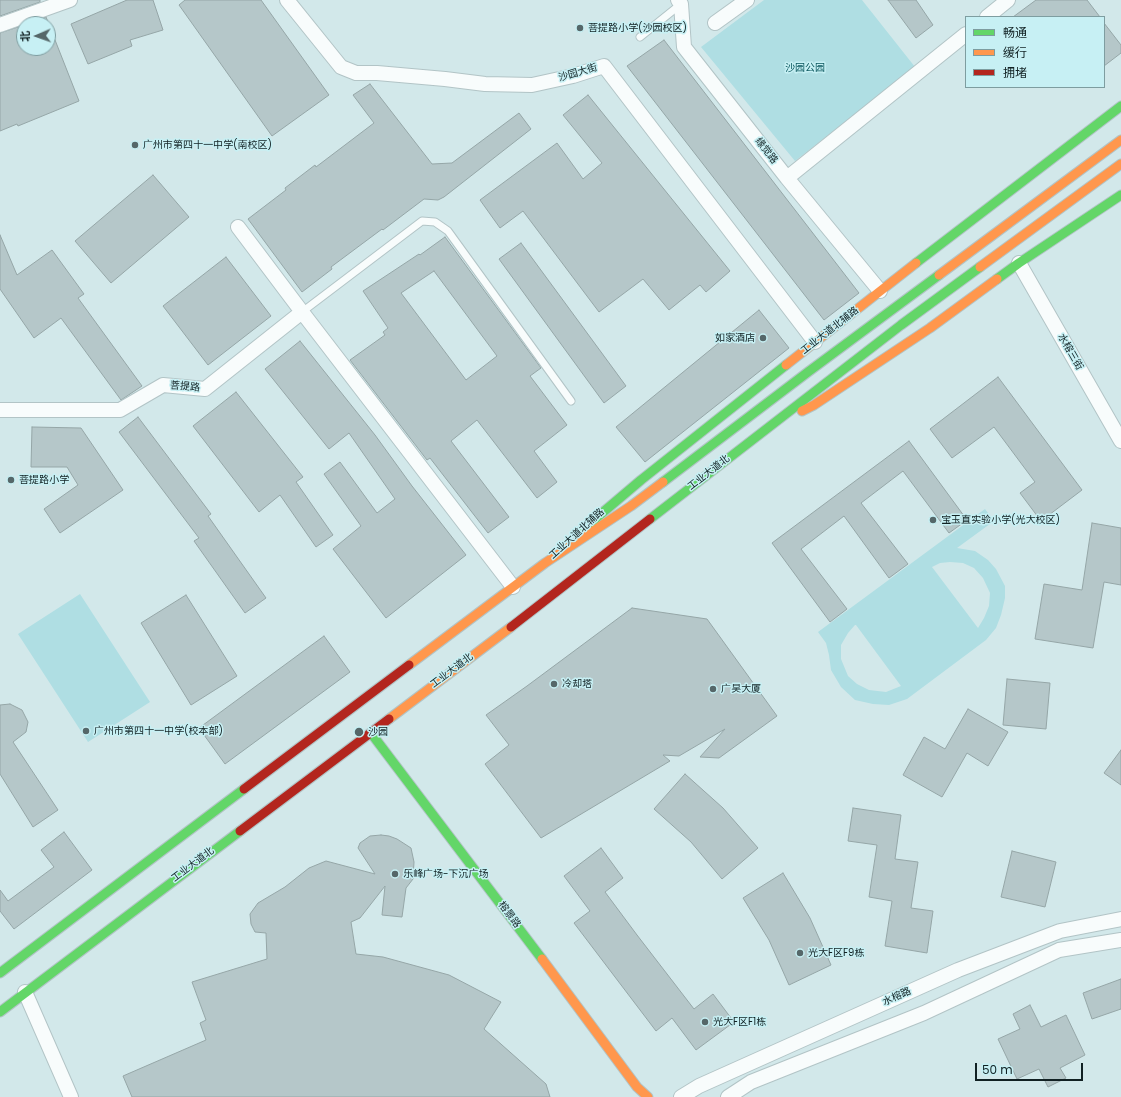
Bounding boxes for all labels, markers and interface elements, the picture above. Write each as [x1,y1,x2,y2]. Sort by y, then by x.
north arrow [16,16,56,56]
legend [965,16,1105,88]
place label: 菩提路小学(沙园校区) [588,22,687,34]
marker: 菩提路小学(沙园校区) [575,23,585,33]
text: 畅通 [1003,24,1027,41]
text: 北 [17,31,33,42]
text: 缓行 [1003,44,1027,61]
street label: 沙园大街 [557,62,599,84]
park label: 沙园公园 [785,62,825,74]
text: 拥堵 [1003,64,1027,81]
street label: 缘觉路 [752,135,780,167]
place label: 广州市第四十一中学(南校区) [143,139,272,151]
marker: 广州市第四十一中学(南校区) [130,140,140,150]
street label: 工业大道北辅路 [799,305,861,357]
place label: 如家酒店 [715,332,755,344]
street label: 水榕三街 [1055,332,1085,372]
marker: 如家酒店 [758,333,768,343]
street label: 菩提路 [170,380,200,394]
street label: 工业大道北 [686,453,732,493]
place label: 菩提路小学 [19,474,69,486]
marker: 菩提路小学 [6,475,16,485]
street label: 工业大道北辅路 [547,506,607,562]
place label: 宝玉直实验小学(光大校区) [941,514,1060,526]
marker: 宝玉直实验小学(光大校区) [928,515,938,525]
street label: 工业大道北 [428,651,476,691]
place label: 冷却塔 [562,678,592,690]
marker: 冷却塔 [549,679,559,689]
place label: 广昊大厦 [721,683,761,695]
marker: 广昊大厦 [708,684,718,694]
place label: 广州市第四十一中学(校本部) [94,725,223,737]
marker: 广州市第四十一中学(校本部) [81,726,91,736]
marker: 沙园 [353,726,365,738]
place label: 沙园 [368,726,388,738]
street label: 工业大道北 [169,845,217,885]
place label: 乐峰广场-下沉广场 [403,868,489,880]
marker: 乐峰广场-下沉广场 [390,869,400,879]
street label: 榕景路 [495,899,523,931]
place label: 光大F区F9栋 [808,947,864,959]
marker: 光大F区F9栋 [795,948,805,958]
street label: 水榕路 [881,985,913,1009]
place label: 光大F区F1栋 [713,1016,766,1028]
marker: 光大F区F1栋 [700,1017,710,1027]
scale bar [977,1055,1085,1081]
text: 50 m [982,1061,1013,1078]

